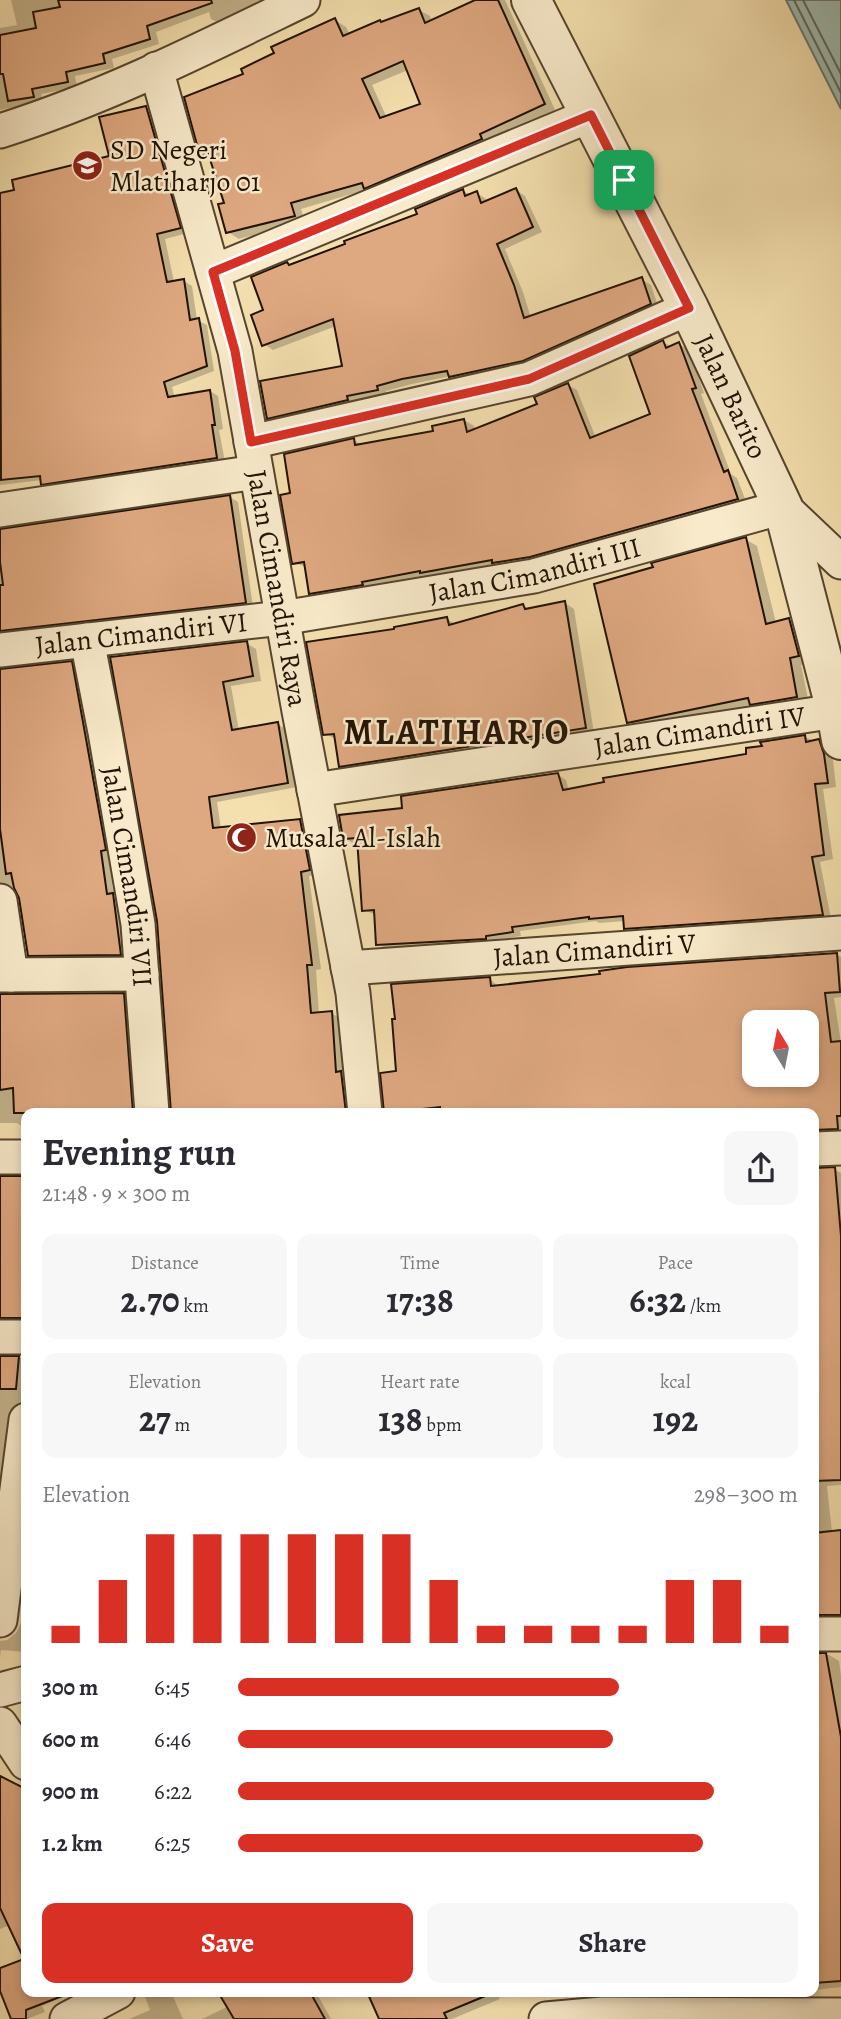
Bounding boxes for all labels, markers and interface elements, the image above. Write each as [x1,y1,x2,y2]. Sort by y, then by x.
place label: SD Negeri Mlatiharjo 01 [110,131,260,201]
school or university icon: SD Negeri Mlatiharjo 01 [70,149,104,183]
pin [594,150,654,210]
icon: arrive [605,161,643,199]
street label: Jalan Barito [685,328,777,465]
street label: Jalan Cimandiri Raya [237,467,317,710]
street label: Jalan Cimandiri III [426,528,645,612]
street label: Jalan Cimandiri VI [33,603,249,665]
street label: Jalan Cimandiri IV [591,697,809,766]
district label: MLATIHARJO [343,708,571,756]
street label: Jalan Cimandiri VII [92,763,162,988]
place label: Musala Al-Islah [265,819,441,857]
mosque icon: Musala Al-Islah [225,821,259,855]
street label: Jalan Cimandiri V [492,924,698,977]
north arrow [742,1010,819,1087]
map controls [742,1010,819,1087]
text: Evening run [42,1126,236,1178]
button: share [724,1131,798,1205]
text: 21:48 · 9 × 300 m [42,1178,191,1209]
text: Distance [131,1250,199,1276]
text: Time [400,1250,440,1276]
text: Pace [658,1250,693,1276]
text: 2.70 [121,1276,180,1324]
text: 17:38 [386,1276,454,1324]
text: 6:32 [629,1276,686,1324]
text: km [180,1293,209,1319]
text: /km [686,1293,721,1319]
text: Elevation [128,1369,201,1395]
text: Heart rate [380,1369,460,1395]
text: kcal [660,1369,691,1395]
text: 27 [139,1395,171,1443]
text: 138 [378,1395,423,1443]
text: 192 [653,1395,698,1443]
text: m [171,1412,190,1438]
text: bpm [423,1412,462,1438]
text: Elevation [42,1479,130,1510]
text: 298–300 m [694,1479,798,1510]
text: 300 m [42,1672,98,1703]
text: 6:45 [154,1672,190,1703]
text: 600 m [42,1724,99,1755]
text: 6:46 [154,1724,191,1755]
text: 900 m [42,1776,99,1807]
text: 6:22 [154,1776,192,1807]
text: 1.2 km [42,1828,103,1859]
text: 6:25 [154,1828,191,1859]
button: Save [42,1903,413,1983]
button: Share [427,1903,798,1983]

